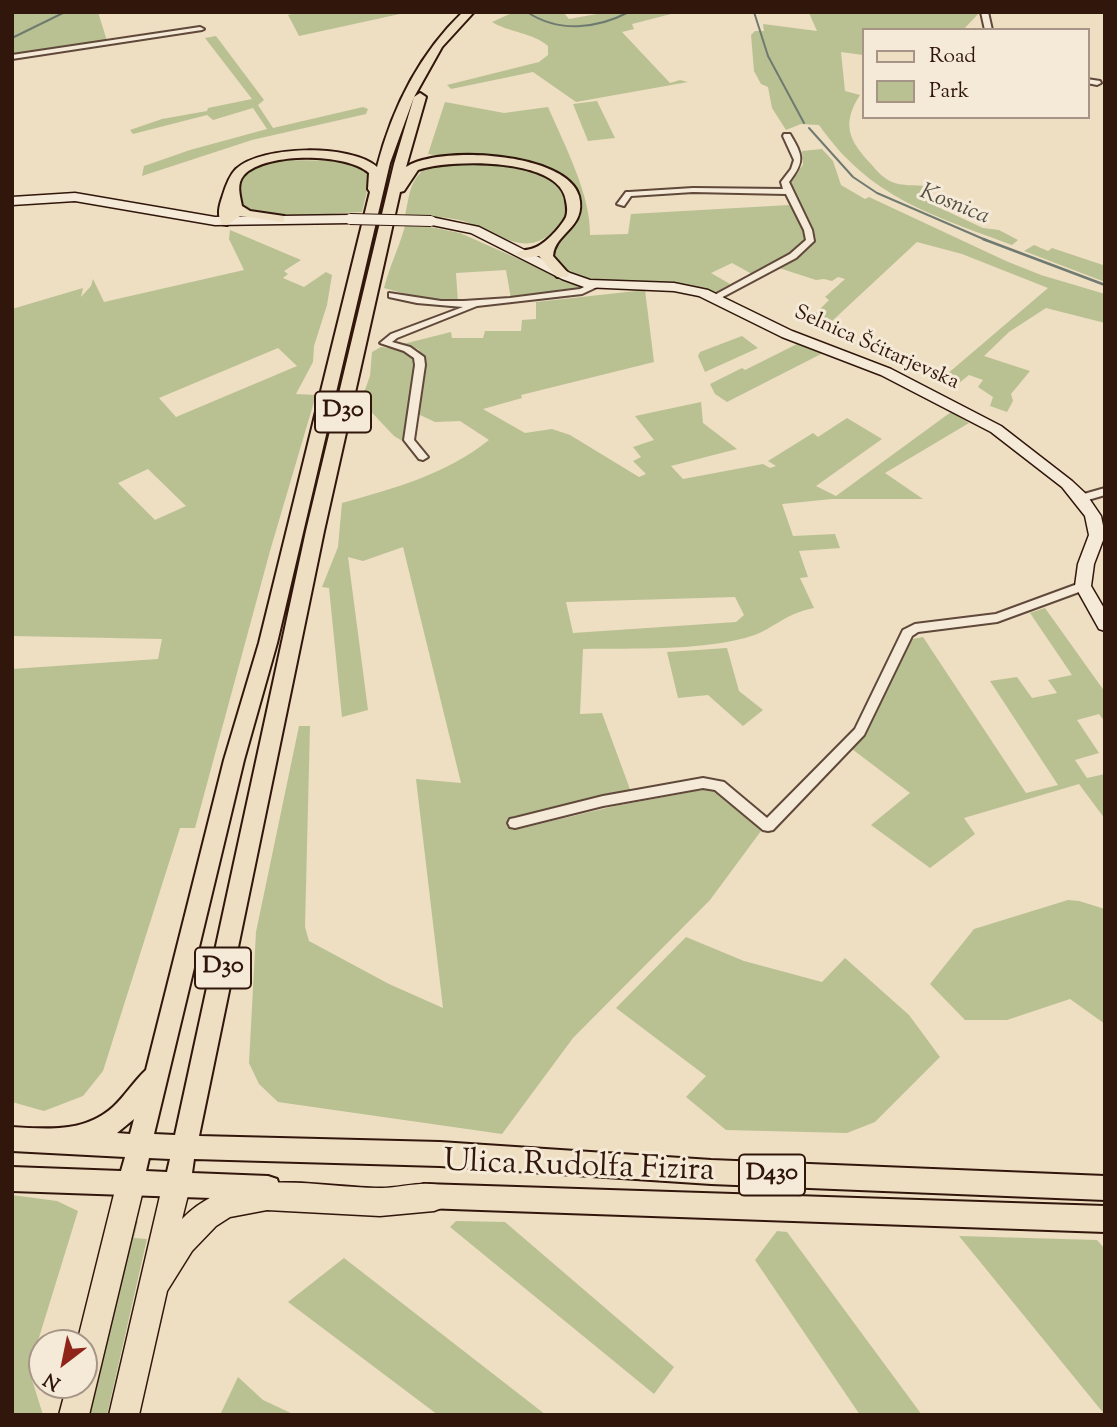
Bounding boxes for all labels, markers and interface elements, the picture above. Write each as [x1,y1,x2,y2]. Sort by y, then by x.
legend [862,28,1089,119]
text: Road [929,42,976,72]
text: Park [929,77,969,107]
water label: Kosnica [915,180,993,232]
street label: Selnica Šćitarjevska [790,301,962,397]
road number: D30 [315,391,371,432]
road number: D30 [195,948,251,988]
street label: Ulica Rudolfa Fizira [443,1145,715,1193]
road number: D430 [739,1154,805,1196]
north arrow [28,1329,98,1399]
text: N [39,1365,66,1396]

